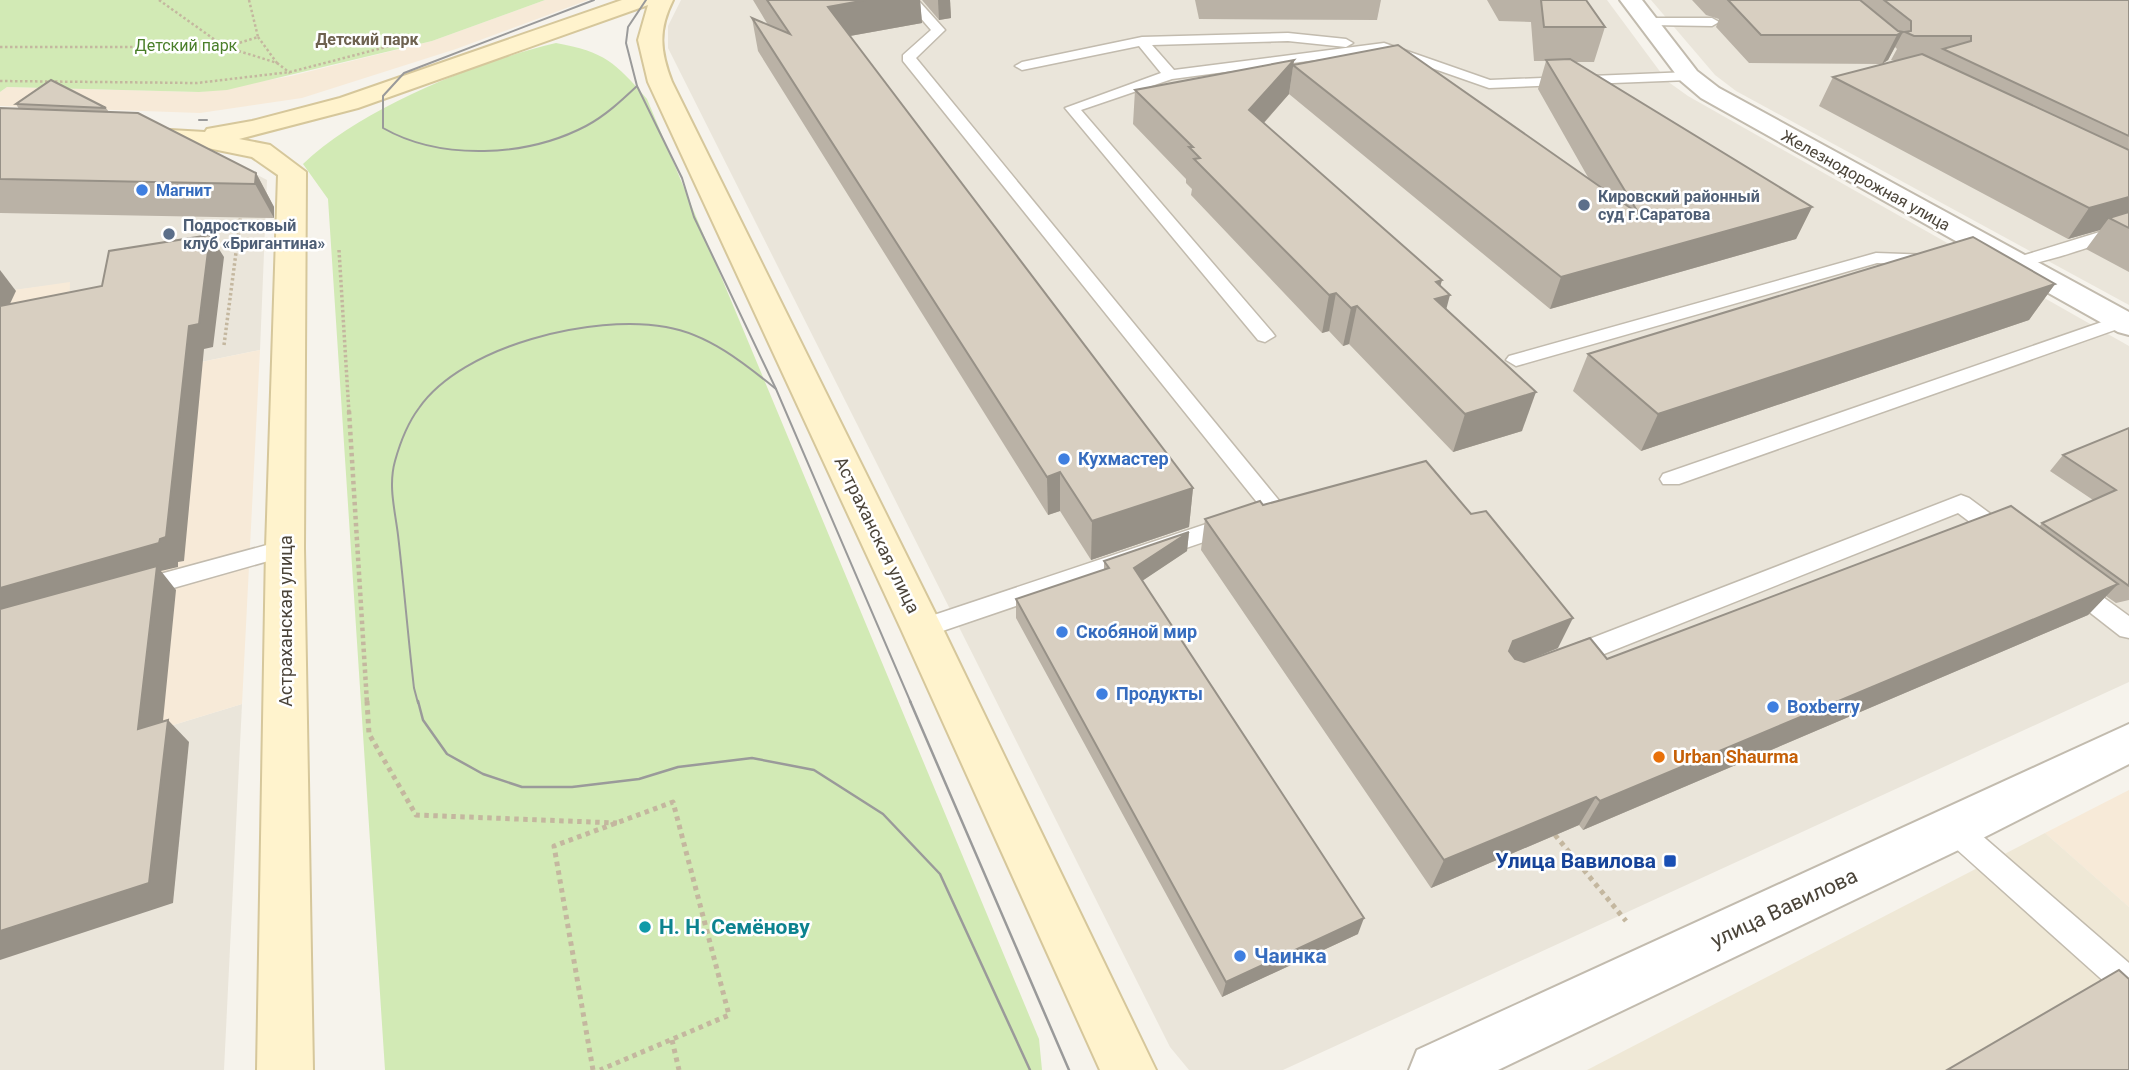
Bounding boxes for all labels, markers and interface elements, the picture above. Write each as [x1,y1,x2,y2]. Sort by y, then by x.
district label: Детский парк [315,30,420,49]
park label: Детский парк [135,36,238,55]
street label: Железнодорожная улица [1778,126,1953,235]
place label: Магнит [156,181,212,200]
marker: Магнит [134,182,150,198]
place label: Кировский районный суд г.Саратова [1598,187,1760,224]
marker: Кировский районный суд г.Саратова [1576,197,1592,213]
place label: Подростковый клуб «Бригантина» [183,216,325,253]
marker: Подростковый клуб «Бригантина» [161,226,177,242]
place label: Кухмастер [1078,448,1169,469]
marker: Кухмастер [1056,451,1072,467]
street label: Астраханская улица [830,453,924,616]
street label: Астраханская улица [275,535,296,707]
place label: Скобяной мир [1076,621,1197,642]
marker: Скобяной мир [1054,624,1070,640]
place label: Продукты [1116,683,1203,704]
marker: Продукты [1094,686,1110,702]
place label: Boxberry [1787,696,1861,717]
marker: Boxberry [1765,699,1781,715]
place label: Urban Shaurma [1673,746,1799,767]
marker: Urban Shaurma [1651,749,1667,765]
place label: Улица Вавилова [1495,849,1656,873]
marker: Улица Вавилова [1662,853,1678,869]
street label: улица Вавилова [1707,864,1861,952]
place label: Н. Н. Семёнову [659,915,810,939]
marker: Н. Н. Семёнову [637,919,653,935]
place label: Чаинка [1254,944,1327,968]
marker: Чаинка [1232,948,1248,964]

